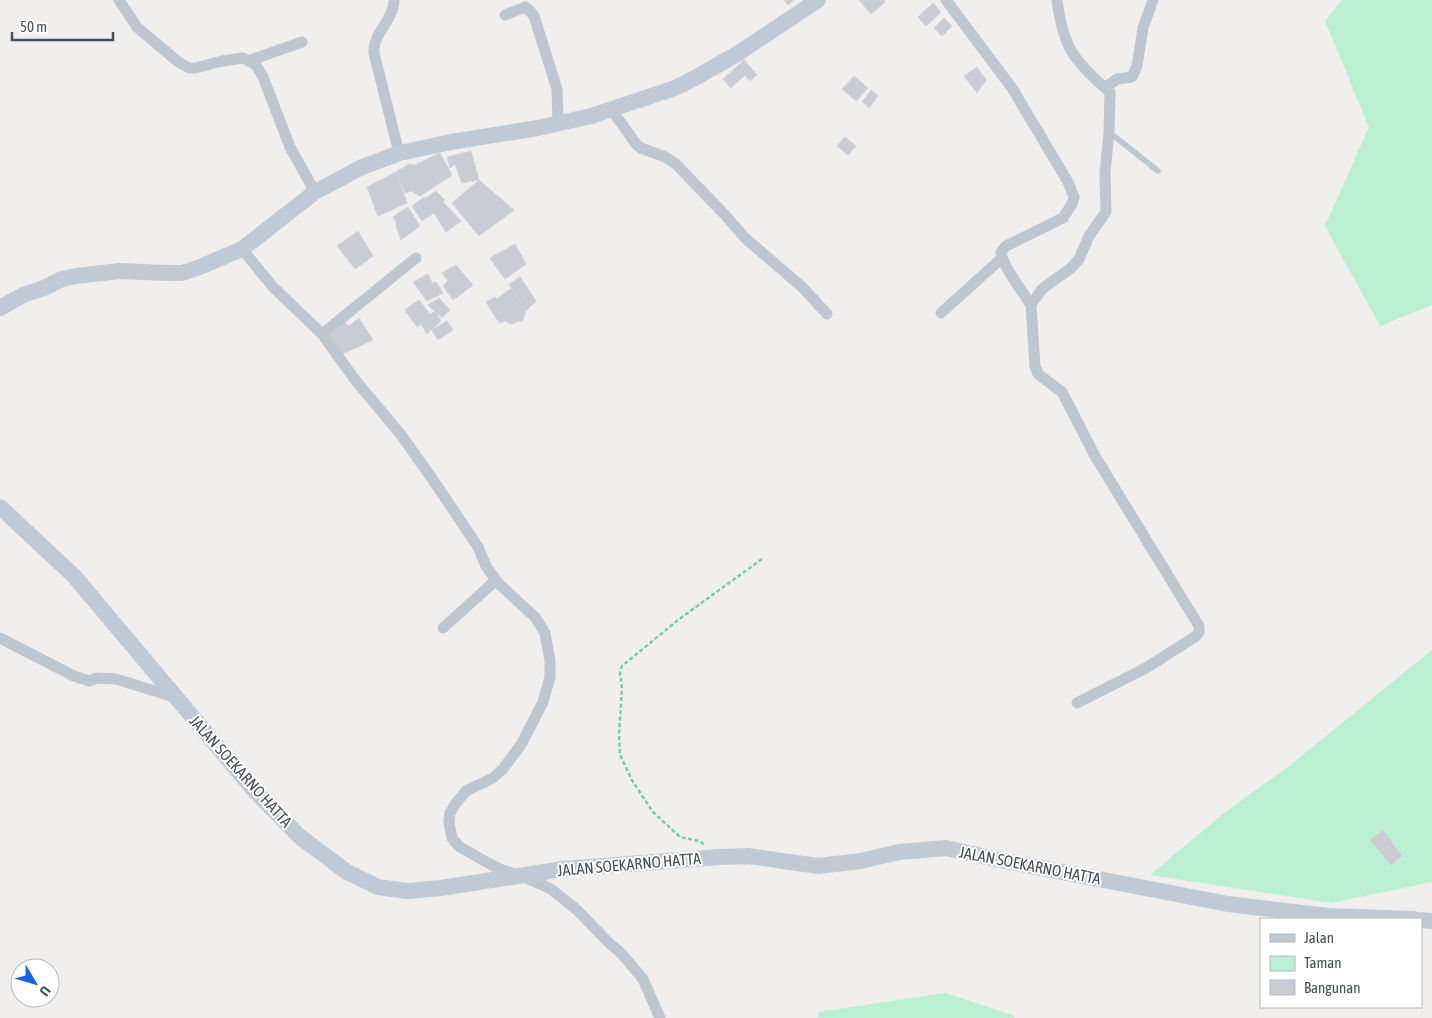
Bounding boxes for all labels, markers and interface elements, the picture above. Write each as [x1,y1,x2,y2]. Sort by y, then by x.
scale bar [12,10,114,42]
text: 50 m [20,18,47,35]
street label: JALAN SOEKARNO HATTA [186,712,296,831]
street label: JALAN SOEKARNO HATTA [958,842,1103,888]
street label: JALAN SOEKARNO HATTA [557,849,702,879]
legend [1260,918,1422,1008]
text: Jalan [1304,929,1334,946]
text: Taman [1304,954,1342,971]
north arrow [10,958,60,1008]
text: Bangunan [1304,979,1361,996]
text: U [36,983,54,999]

